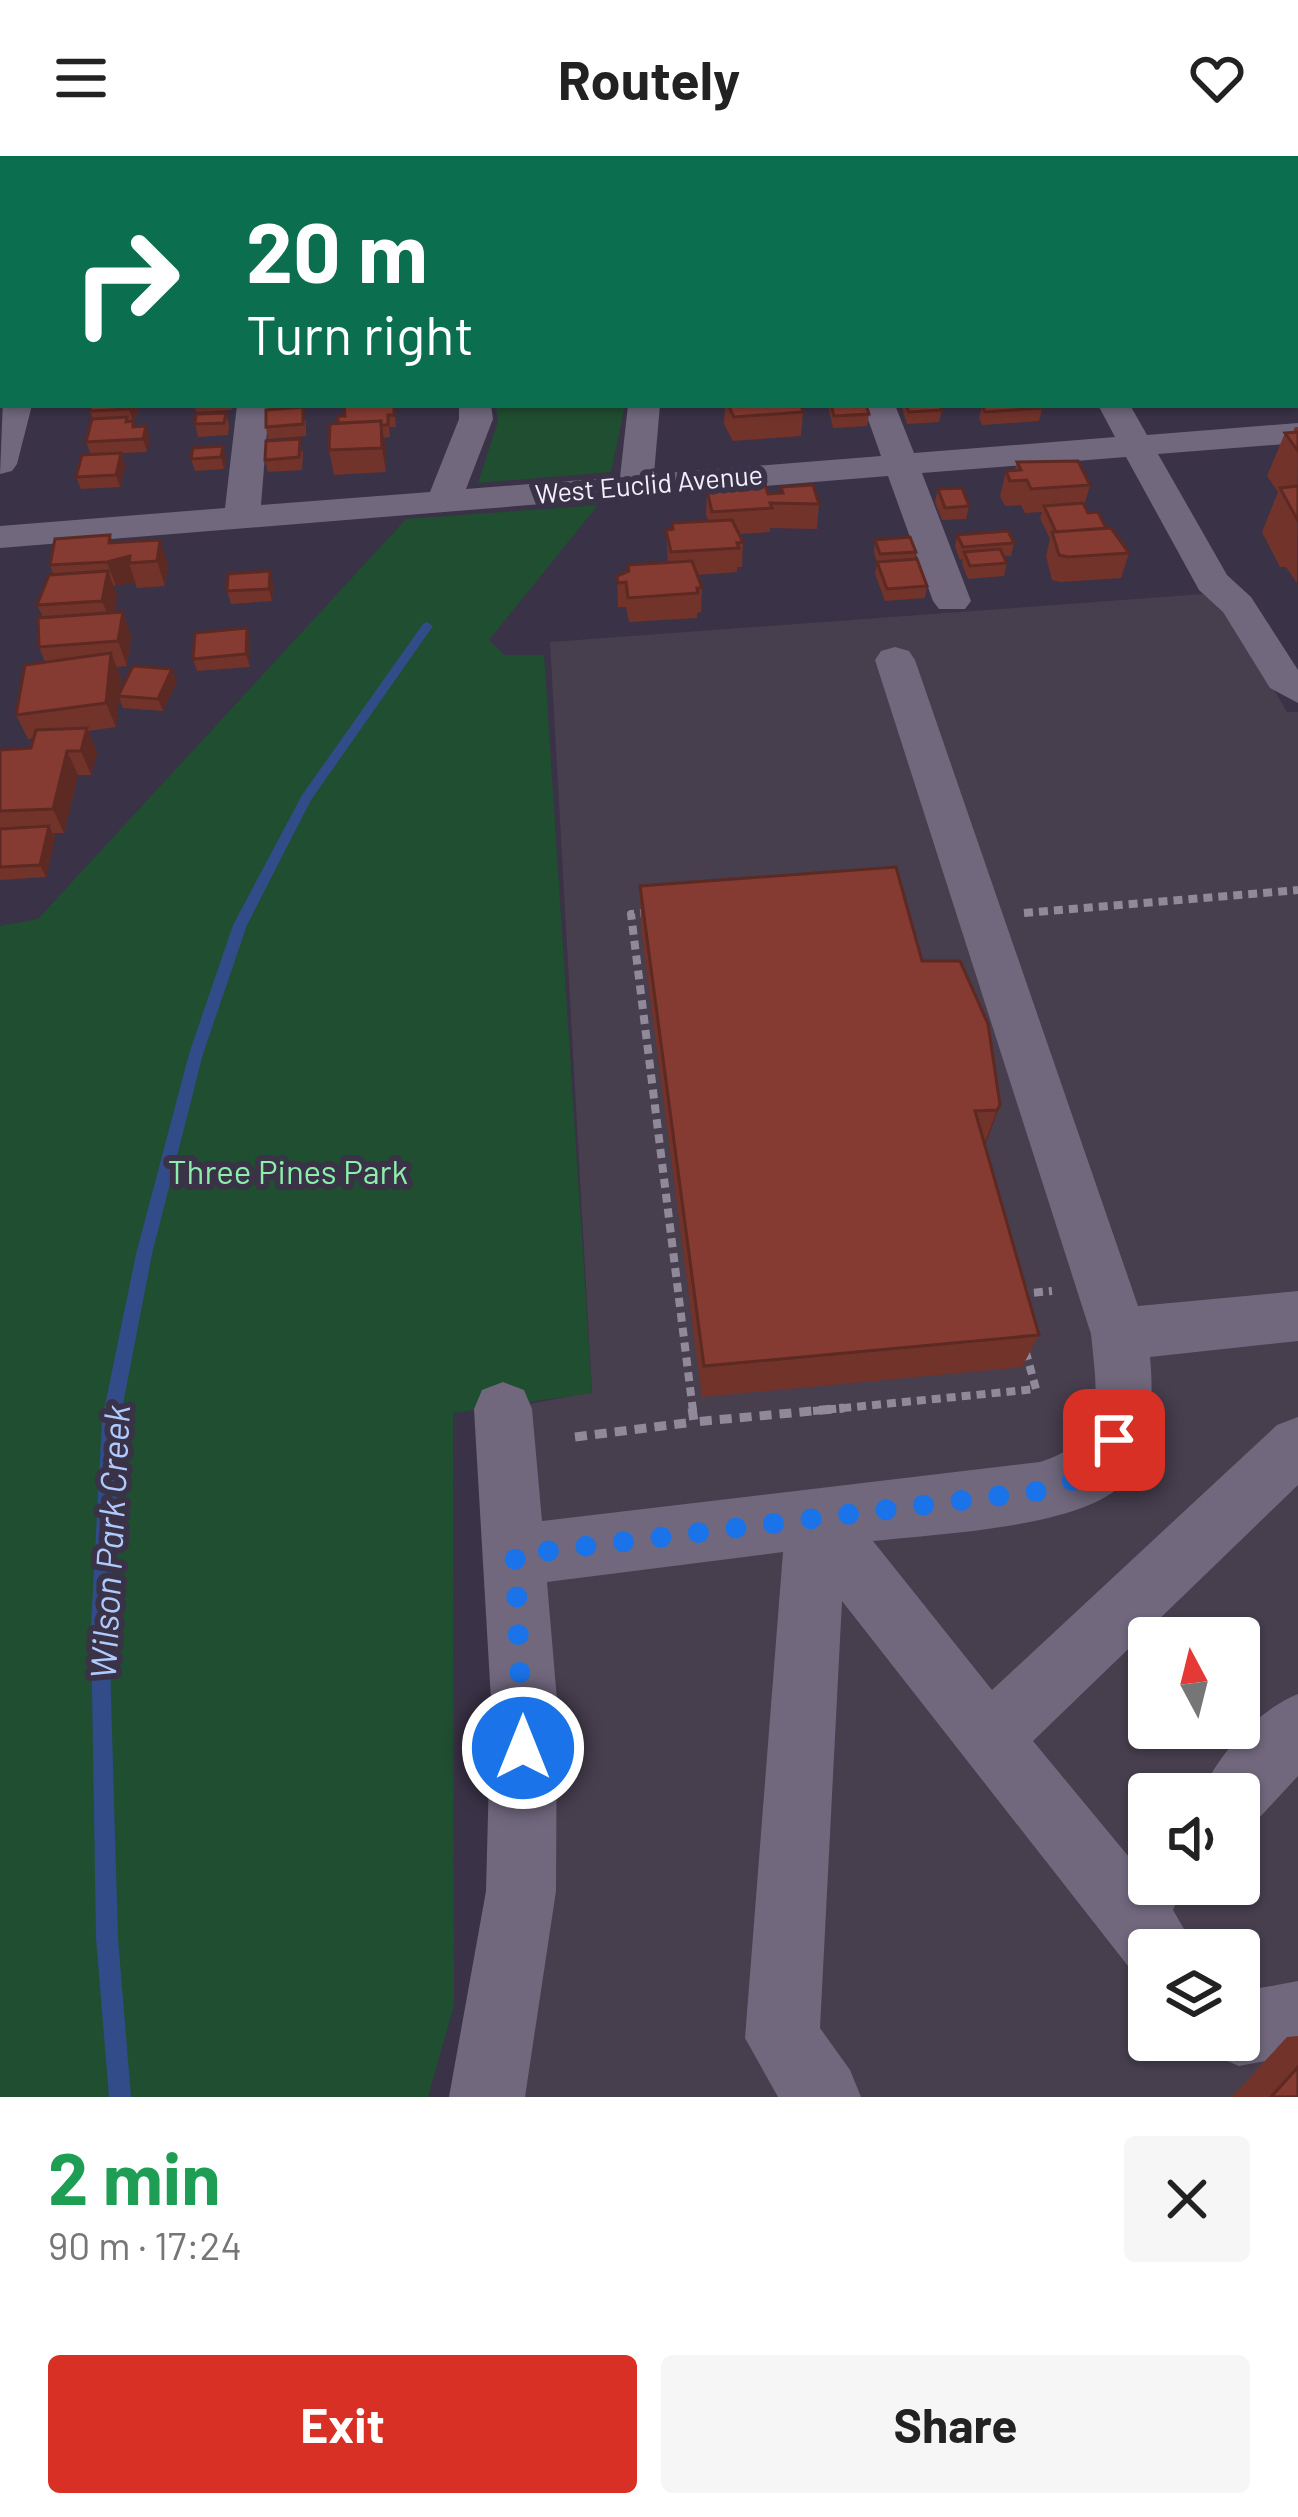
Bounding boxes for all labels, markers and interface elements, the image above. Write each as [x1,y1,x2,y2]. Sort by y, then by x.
icon: menu [48,45,114,111]
icon: heart [1184,45,1250,111]
text: Routely [558,46,740,111]
text: 20 m [246,199,428,300]
icon: right [48,204,204,360]
text: Turn right [246,301,474,366]
street label: West Euclid Avenue [534,457,764,509]
park label: Three Pines Park [168,1151,408,1191]
pin [1063,1389,1165,1491]
water label: Wilson Park Creek [80,1403,137,1680]
icon: arrive [1081,1407,1147,1473]
north arrow [1128,1617,1260,1749]
map controls [1128,1617,1260,2061]
position arrow [460,1685,586,1811]
button: sound [1128,1773,1260,1905]
button: layers [1128,1929,1260,2061]
text: 2 min [48,2133,221,2219]
button: close [1124,2136,1250,2262]
text: 90 m · 17:24 [48,2221,242,2268]
button: Exit [48,2355,637,2493]
button: Share [661,2355,1250,2493]

